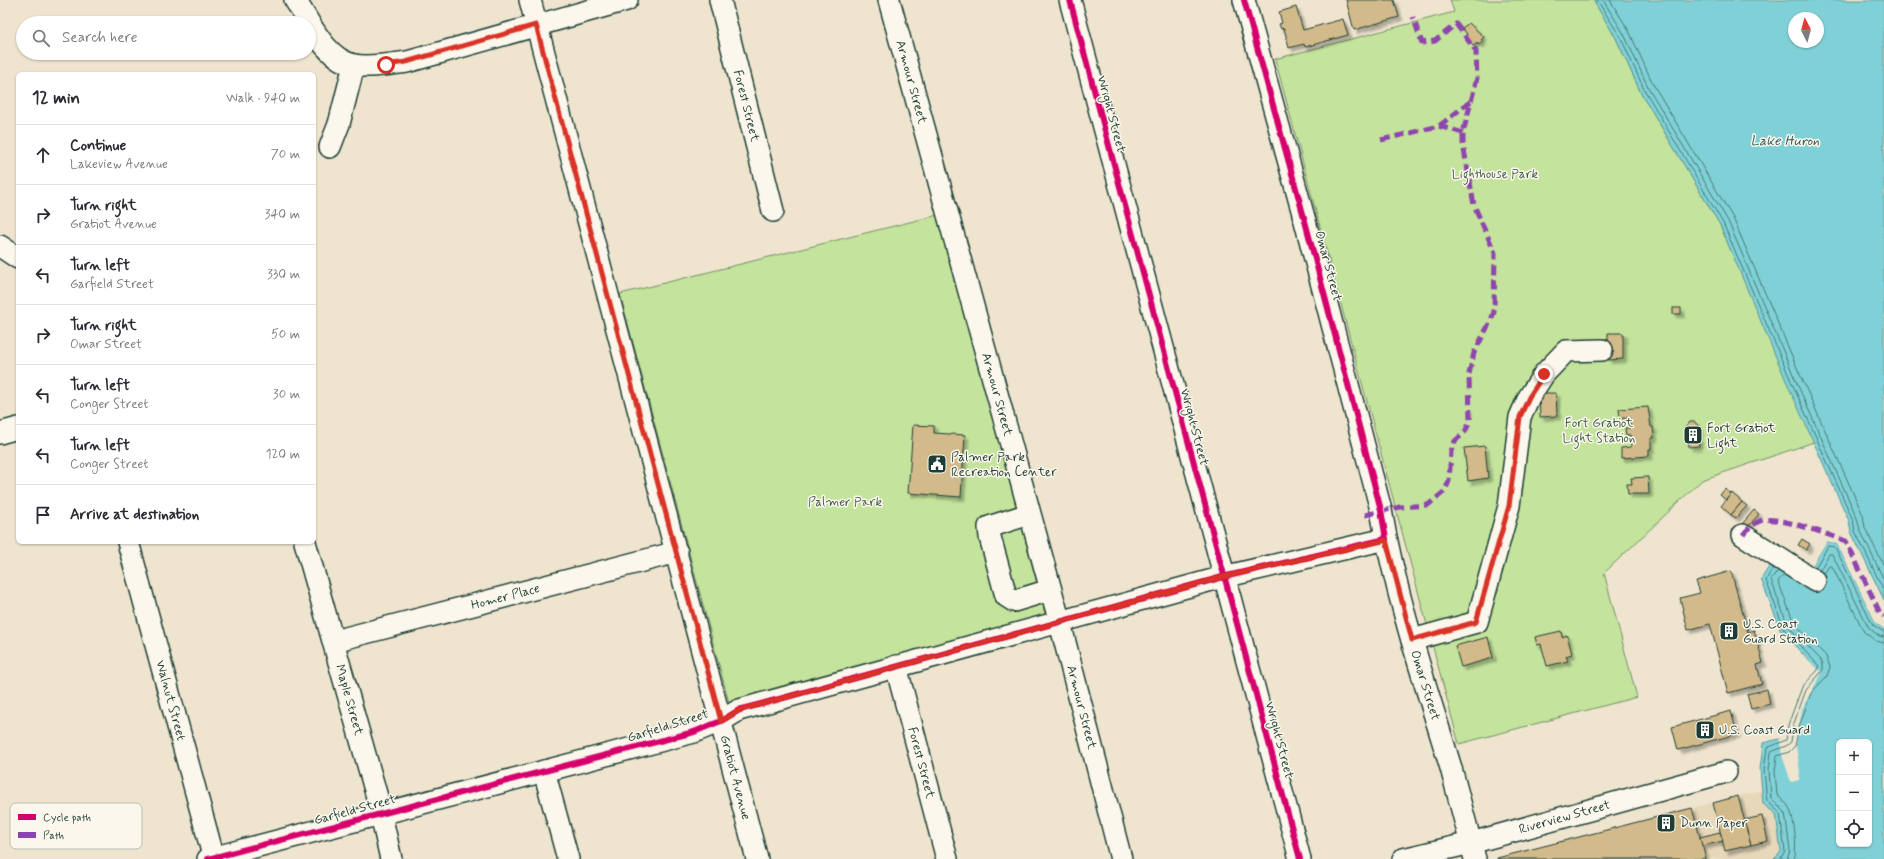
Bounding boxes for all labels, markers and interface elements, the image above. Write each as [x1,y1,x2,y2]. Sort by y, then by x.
north arrow [1788,12,1824,48]
search box [16,16,316,60]
icon: search [30,27,52,49]
text: Search here [62,28,138,48]
street label: Armour Street [892,38,931,126]
route start [377,56,395,74]
street label: Forest Street [729,68,764,144]
street label: Wright Street [1092,74,1129,155]
text: 12 min [32,87,80,109]
text: Walk · 940 m [226,90,300,107]
water label: Lake Huron [1751,132,1819,150]
text: Continue [70,136,126,156]
icon: ahead [32,144,54,166]
text: 70 m [271,146,300,163]
text: Lakeview Avenue [70,156,168,173]
park label: Lighthouse Park [1452,166,1539,185]
text: Turn right [70,196,137,216]
icon: right [32,204,54,226]
text: 340 m [265,206,300,223]
text: Gratiot Avenue [70,216,157,233]
street label: Omar Street [1310,229,1346,303]
text: Turn left [70,256,130,276]
icon: left [32,264,54,286]
text: 330 m [267,266,300,283]
text: Garfield Street [70,276,154,293]
text: Turn right [70,316,137,336]
icon: right [32,324,54,346]
text: 50 m [271,326,300,343]
text: Omar Street [70,336,142,353]
street label: Armour Street [978,351,1017,439]
route end [1535,365,1553,383]
text: Turn left [70,376,130,396]
icon: left [32,384,54,406]
text: 30 m [273,386,300,403]
street label: Wright Street [1175,387,1212,468]
text: Conger Street [70,396,148,413]
park label: Fort Gratiot Light Station [1563,415,1635,449]
place label: Fort Gratiot Light [1707,420,1776,454]
building icon: Fort Gratiot Light [1682,424,1704,446]
text: Turn left [70,436,130,456]
icon: left [32,444,54,466]
text: 120 m [266,446,300,463]
place label: Palmer Park Recreation Center [951,449,1057,481]
public building icon: Palmer Park Recreation Center [926,453,948,475]
text: Conger Street [70,456,148,473]
park label: Palmer Park [808,494,882,511]
icon: arrive [32,504,54,526]
text: Arrive at destination [70,505,199,525]
street label: Homer Place [469,579,542,614]
place label: U.S. Coast Guard Station [1743,616,1818,648]
building icon: U.S. Coast Guard Station [1718,620,1740,642]
street label: Omar Street [1407,648,1444,722]
street label: Walnut Street [152,658,190,742]
street label: Maple Street [331,662,368,738]
street label: Armour Street [1063,663,1101,751]
street label: Wright Street [1260,700,1297,781]
street label: Garfield Street [625,706,711,746]
building icon: U.S. Coast Guard [1694,719,1716,741]
place label: U.S. Coast Guard [1719,722,1810,739]
street label: Forest Street [904,725,939,801]
street label: Gratiot Avenue [716,733,755,822]
map controls [1836,739,1872,847]
button: + [1836,739,1872,775]
button: − [1836,775,1872,811]
street label: Garfield Street [312,791,398,829]
street label: Riverview Street [1517,796,1612,838]
legend [10,803,142,849]
text: Cycle path [43,811,91,825]
button: locate [1836,811,1872,847]
building icon: Dunn Paper [1655,812,1677,834]
place label: Dunn Paper [1680,815,1748,832]
text: Path [43,829,64,843]

